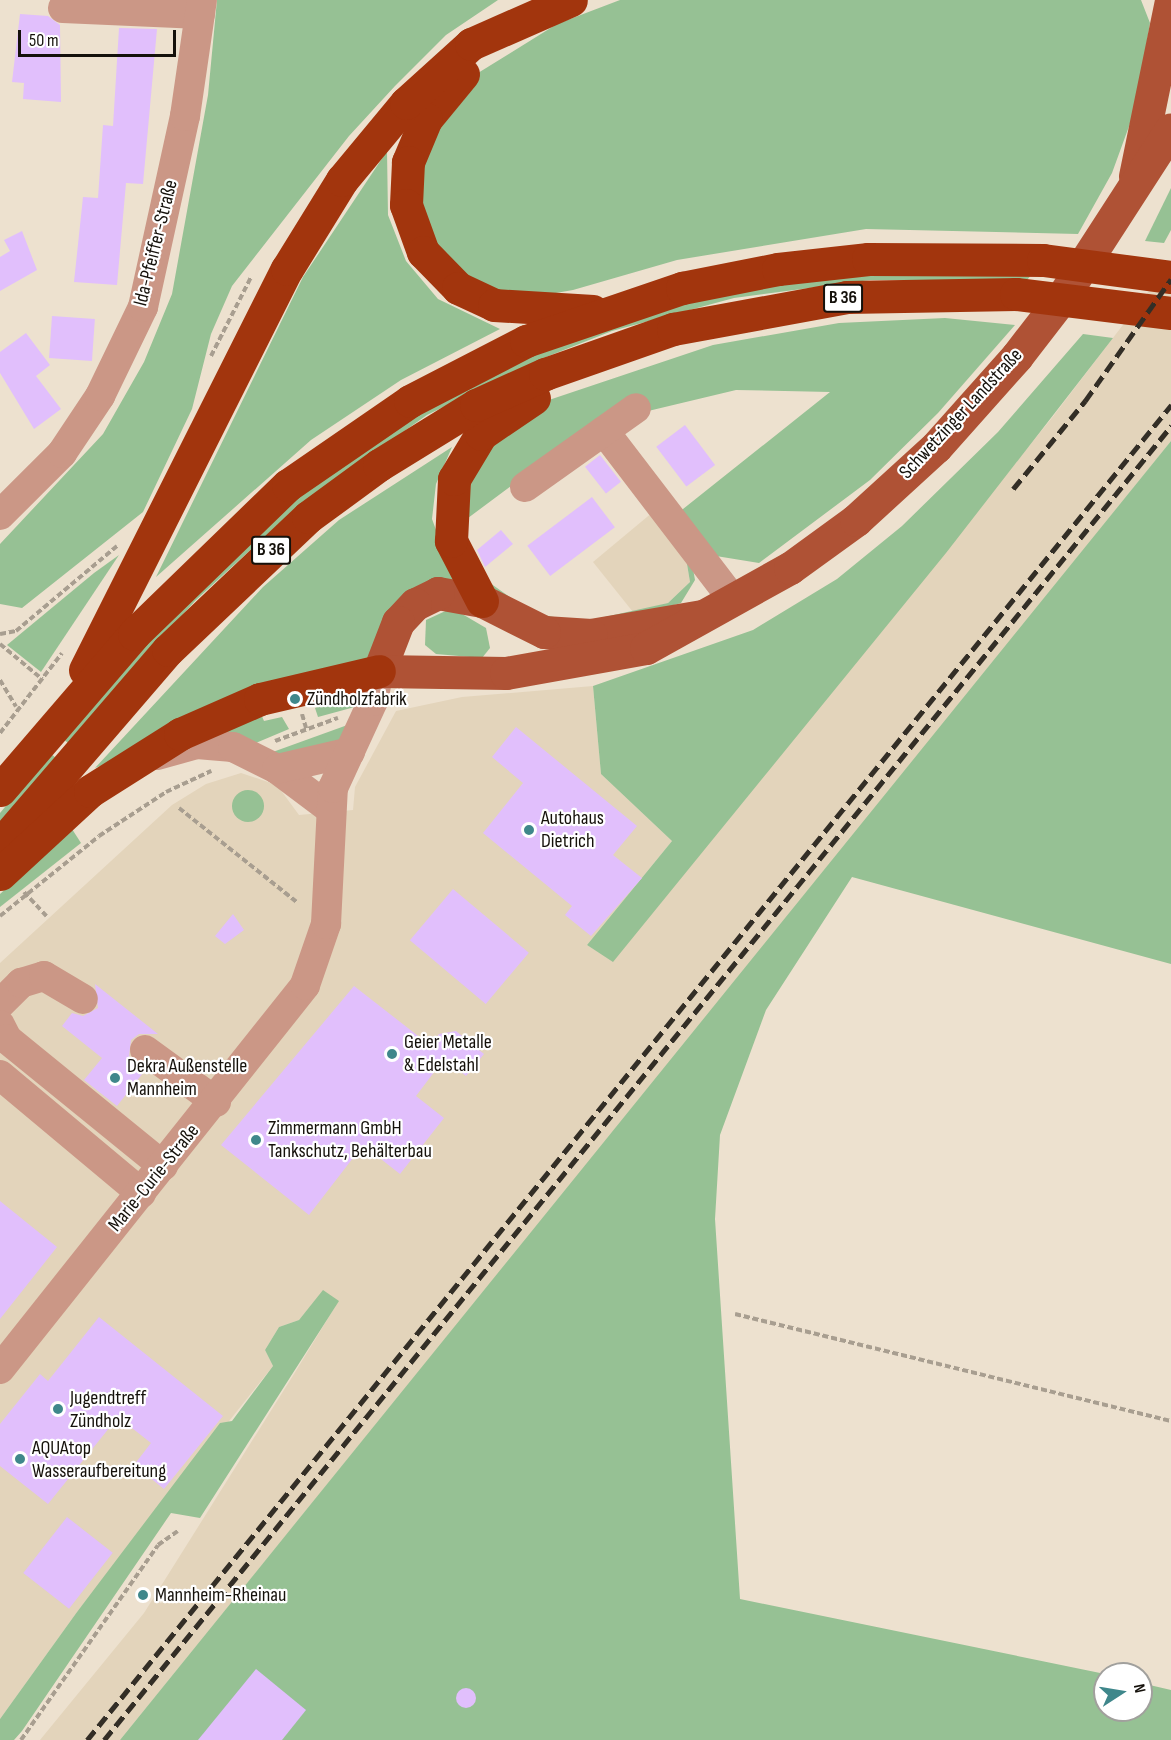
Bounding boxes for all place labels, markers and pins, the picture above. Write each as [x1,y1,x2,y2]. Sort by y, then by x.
place label: Zündholzfabrik [307,687,407,711]
marker: Zündholzfabrik [288,692,302,706]
place label: Autohaus Dietrich [541,807,604,854]
marker: Autohaus Dietrich [522,823,536,837]
place label: Geier Metalle & Edelstahl [404,1030,492,1077]
marker: Geier Metalle & Edelstahl [385,1047,399,1061]
place label: Dekra Außenstelle Mannheim [127,1054,247,1101]
marker: Dekra Außenstelle Mannheim [108,1071,122,1085]
place label: Zimmermann GmbH Tankschutz, Behälterbau [268,1116,432,1163]
marker: Zimmermann GmbH Tankschutz, Behälterbau [249,1133,263,1147]
place label: Jugendtreff Zündholz [70,1386,146,1433]
marker: Jugendtreff Zündholz [51,1402,65,1416]
place label: AQUAtop Wasseraufbereitung [32,1436,166,1483]
marker: AQUAtop Wasseraufbereitung [13,1452,27,1466]
place label: Mannheim-Rheinau [155,1583,286,1607]
marker: Mannheim-Rheinau [136,1588,150,1602]

